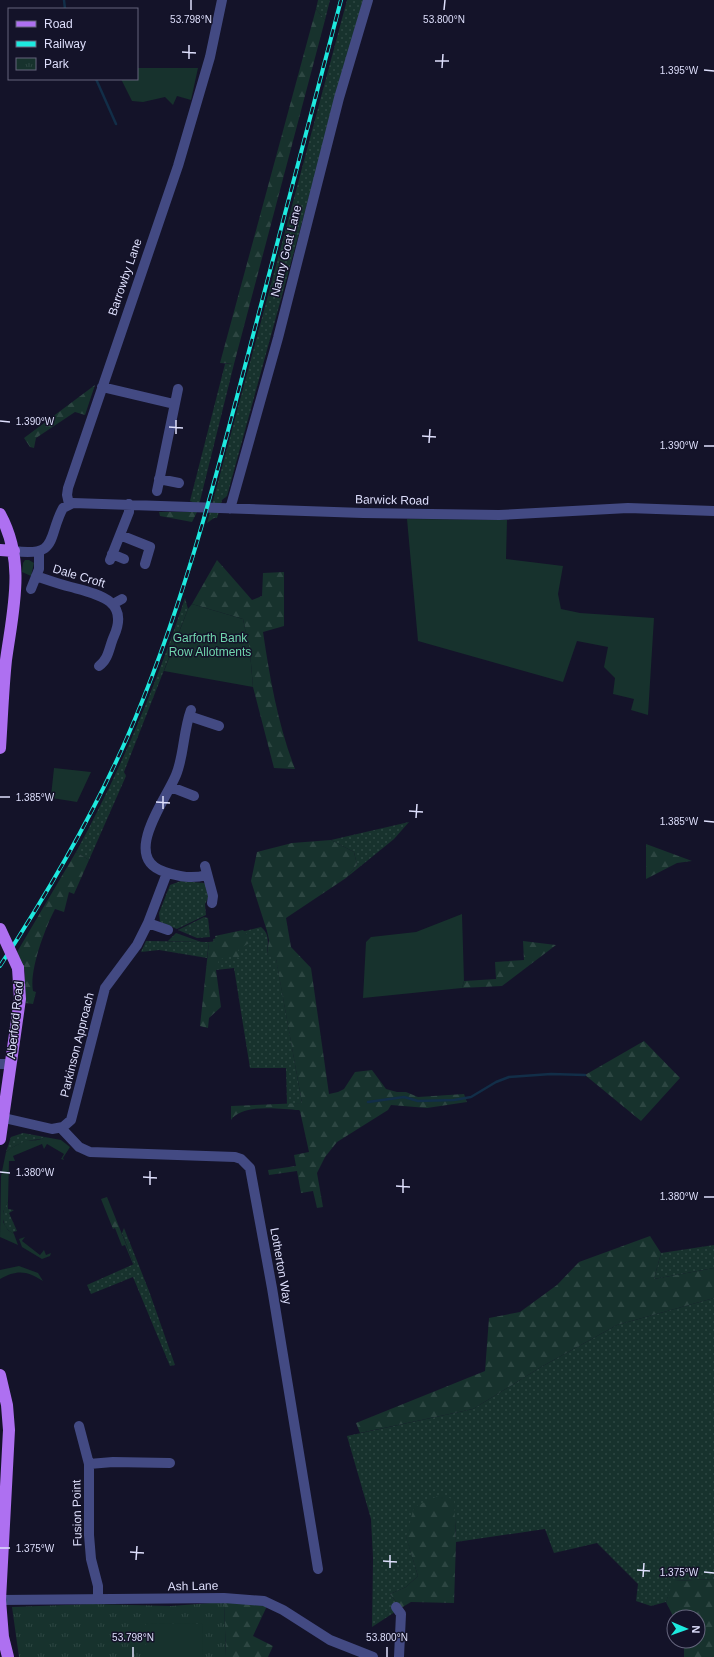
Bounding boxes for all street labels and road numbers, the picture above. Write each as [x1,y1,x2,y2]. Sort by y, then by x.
street label: Nanny Goat Lane [268,203,304,298]
street label: Barrowby Lane [105,236,145,317]
street label: Barwick Road [355,492,429,508]
street label: Dale Croft [51,561,108,591]
street label: Aberford Road [4,980,26,1060]
street label: Parkinson Approach [57,991,97,1099]
street label: Lotherton Way [267,1227,295,1305]
street label: Fusion Point [69,1479,85,1546]
street label: Ash Lane [168,1579,219,1593]

